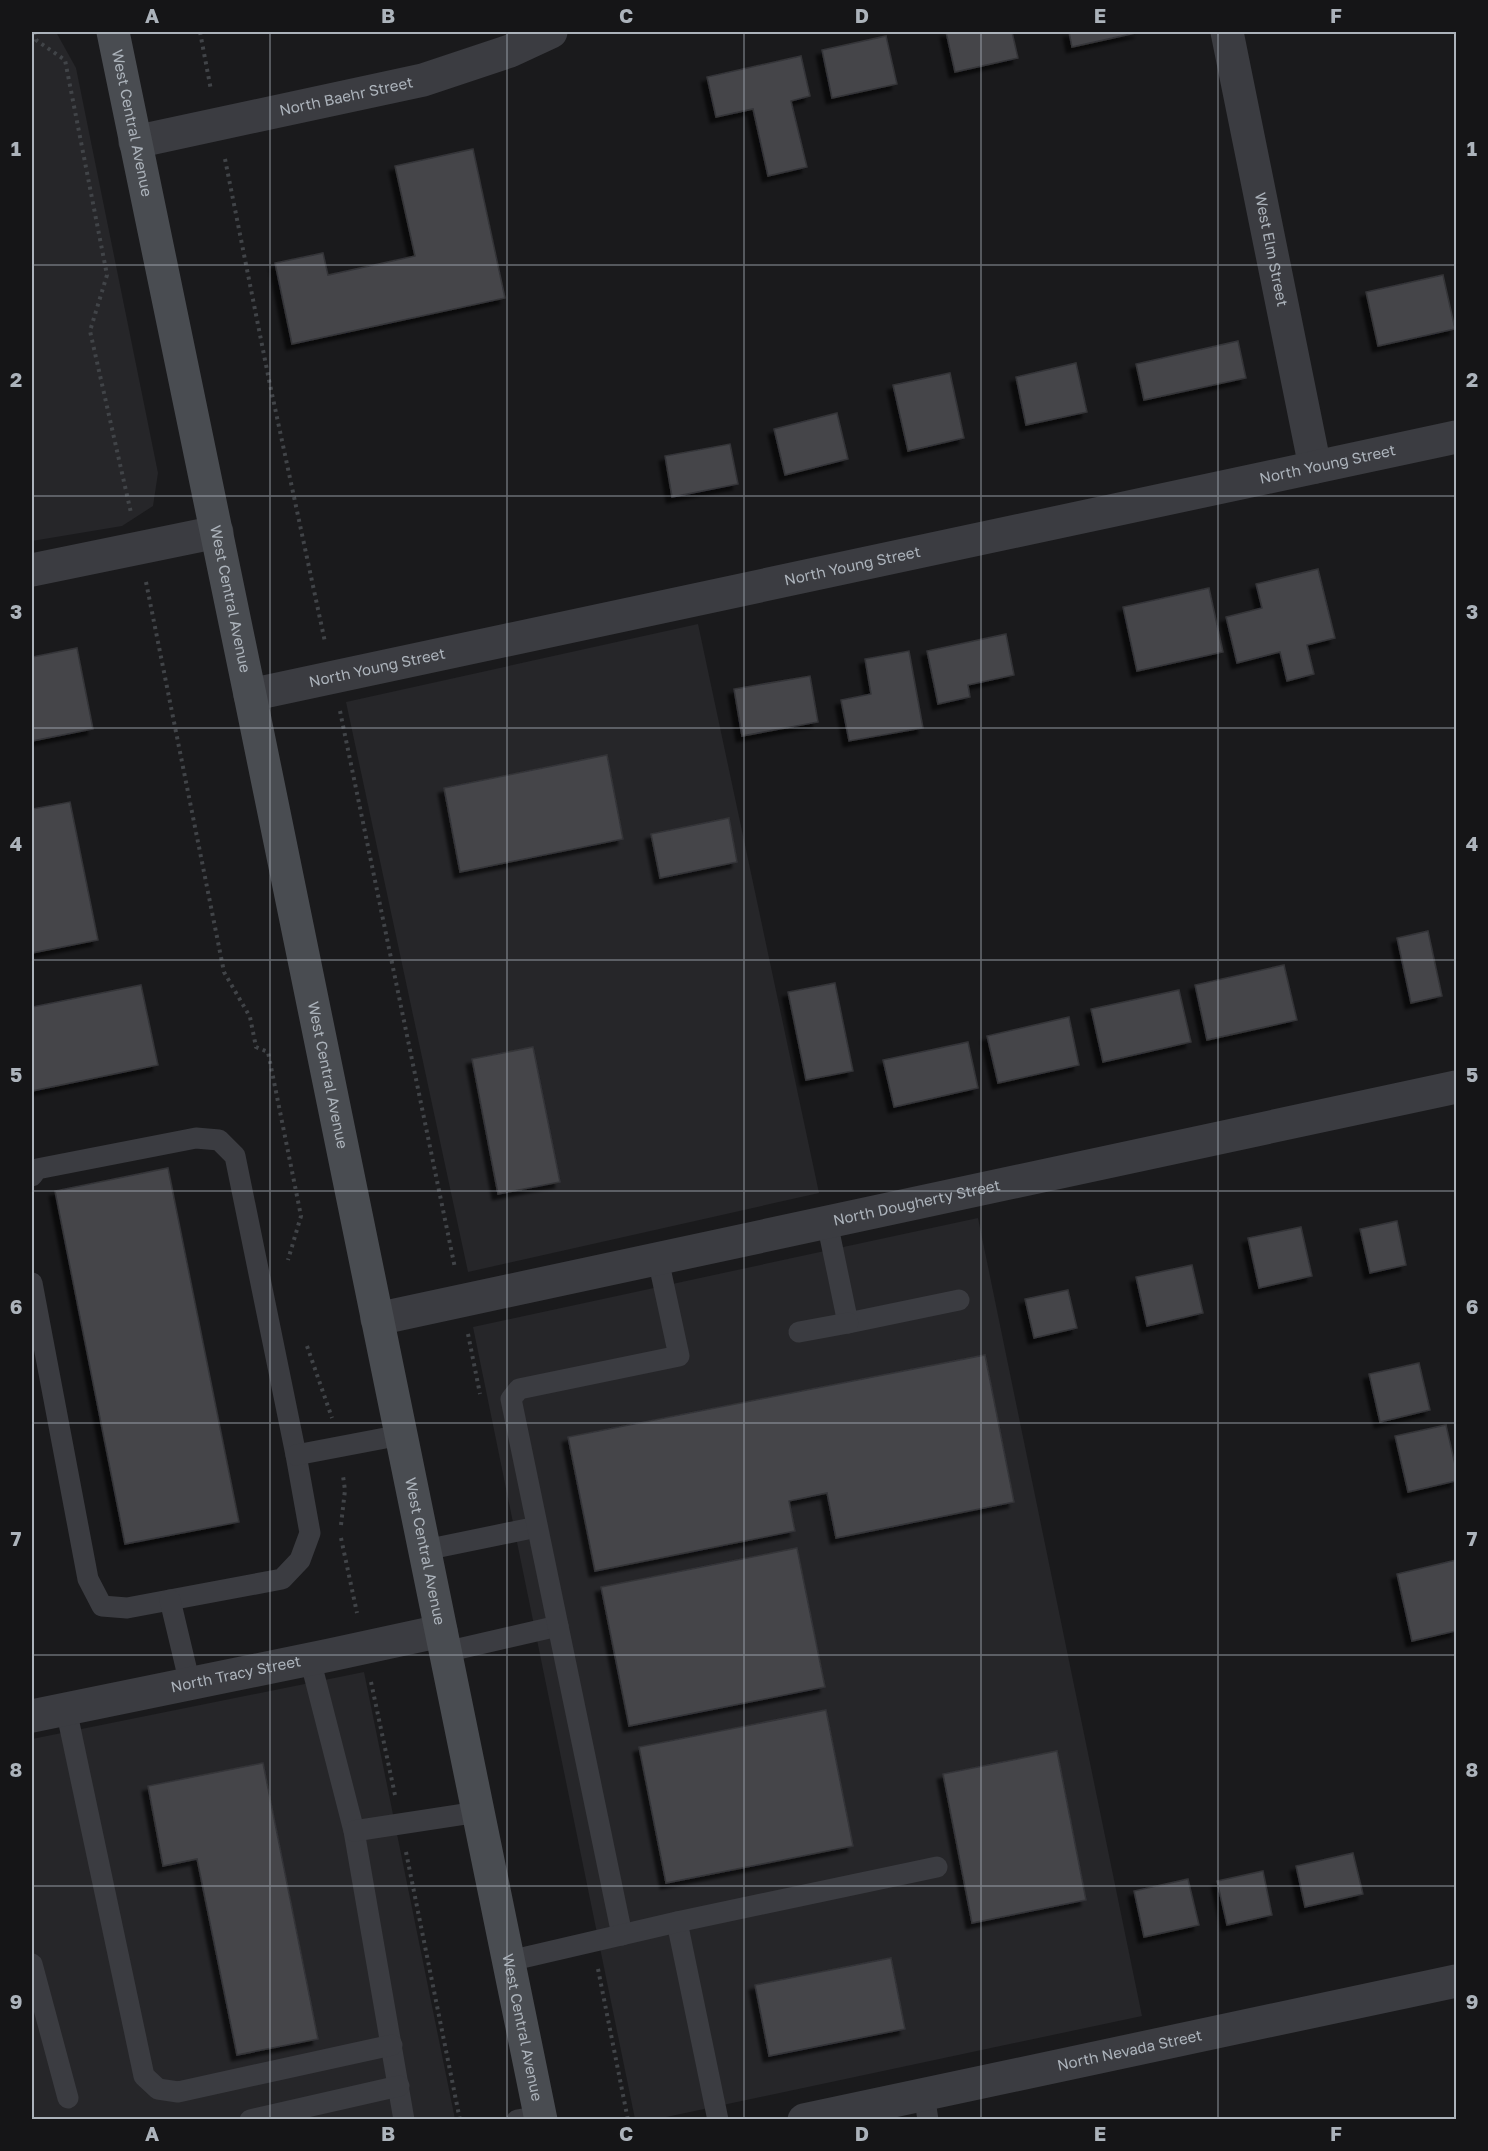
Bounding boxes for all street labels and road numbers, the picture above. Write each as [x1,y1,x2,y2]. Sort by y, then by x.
street label: West Central Avenue [109,48,157,198]
street label: North Baehr Street [278,72,414,119]
street label: West Elm Street [1252,191,1292,308]
street label: North Young Street [1258,440,1397,487]
street label: West Central Avenue [207,524,255,674]
street label: North Young Street [782,542,922,588]
street label: North Young Street [307,644,447,690]
street label: West Central Avenue [305,1000,352,1151]
street label: North Dougherty Street [831,1175,1002,1229]
street label: West Central Avenue [402,1476,450,1627]
street label: North Tracy Street [169,1651,302,1695]
street label: West Central Avenue [499,1952,547,2103]
street label: North Nevada Street [1055,2025,1204,2074]

